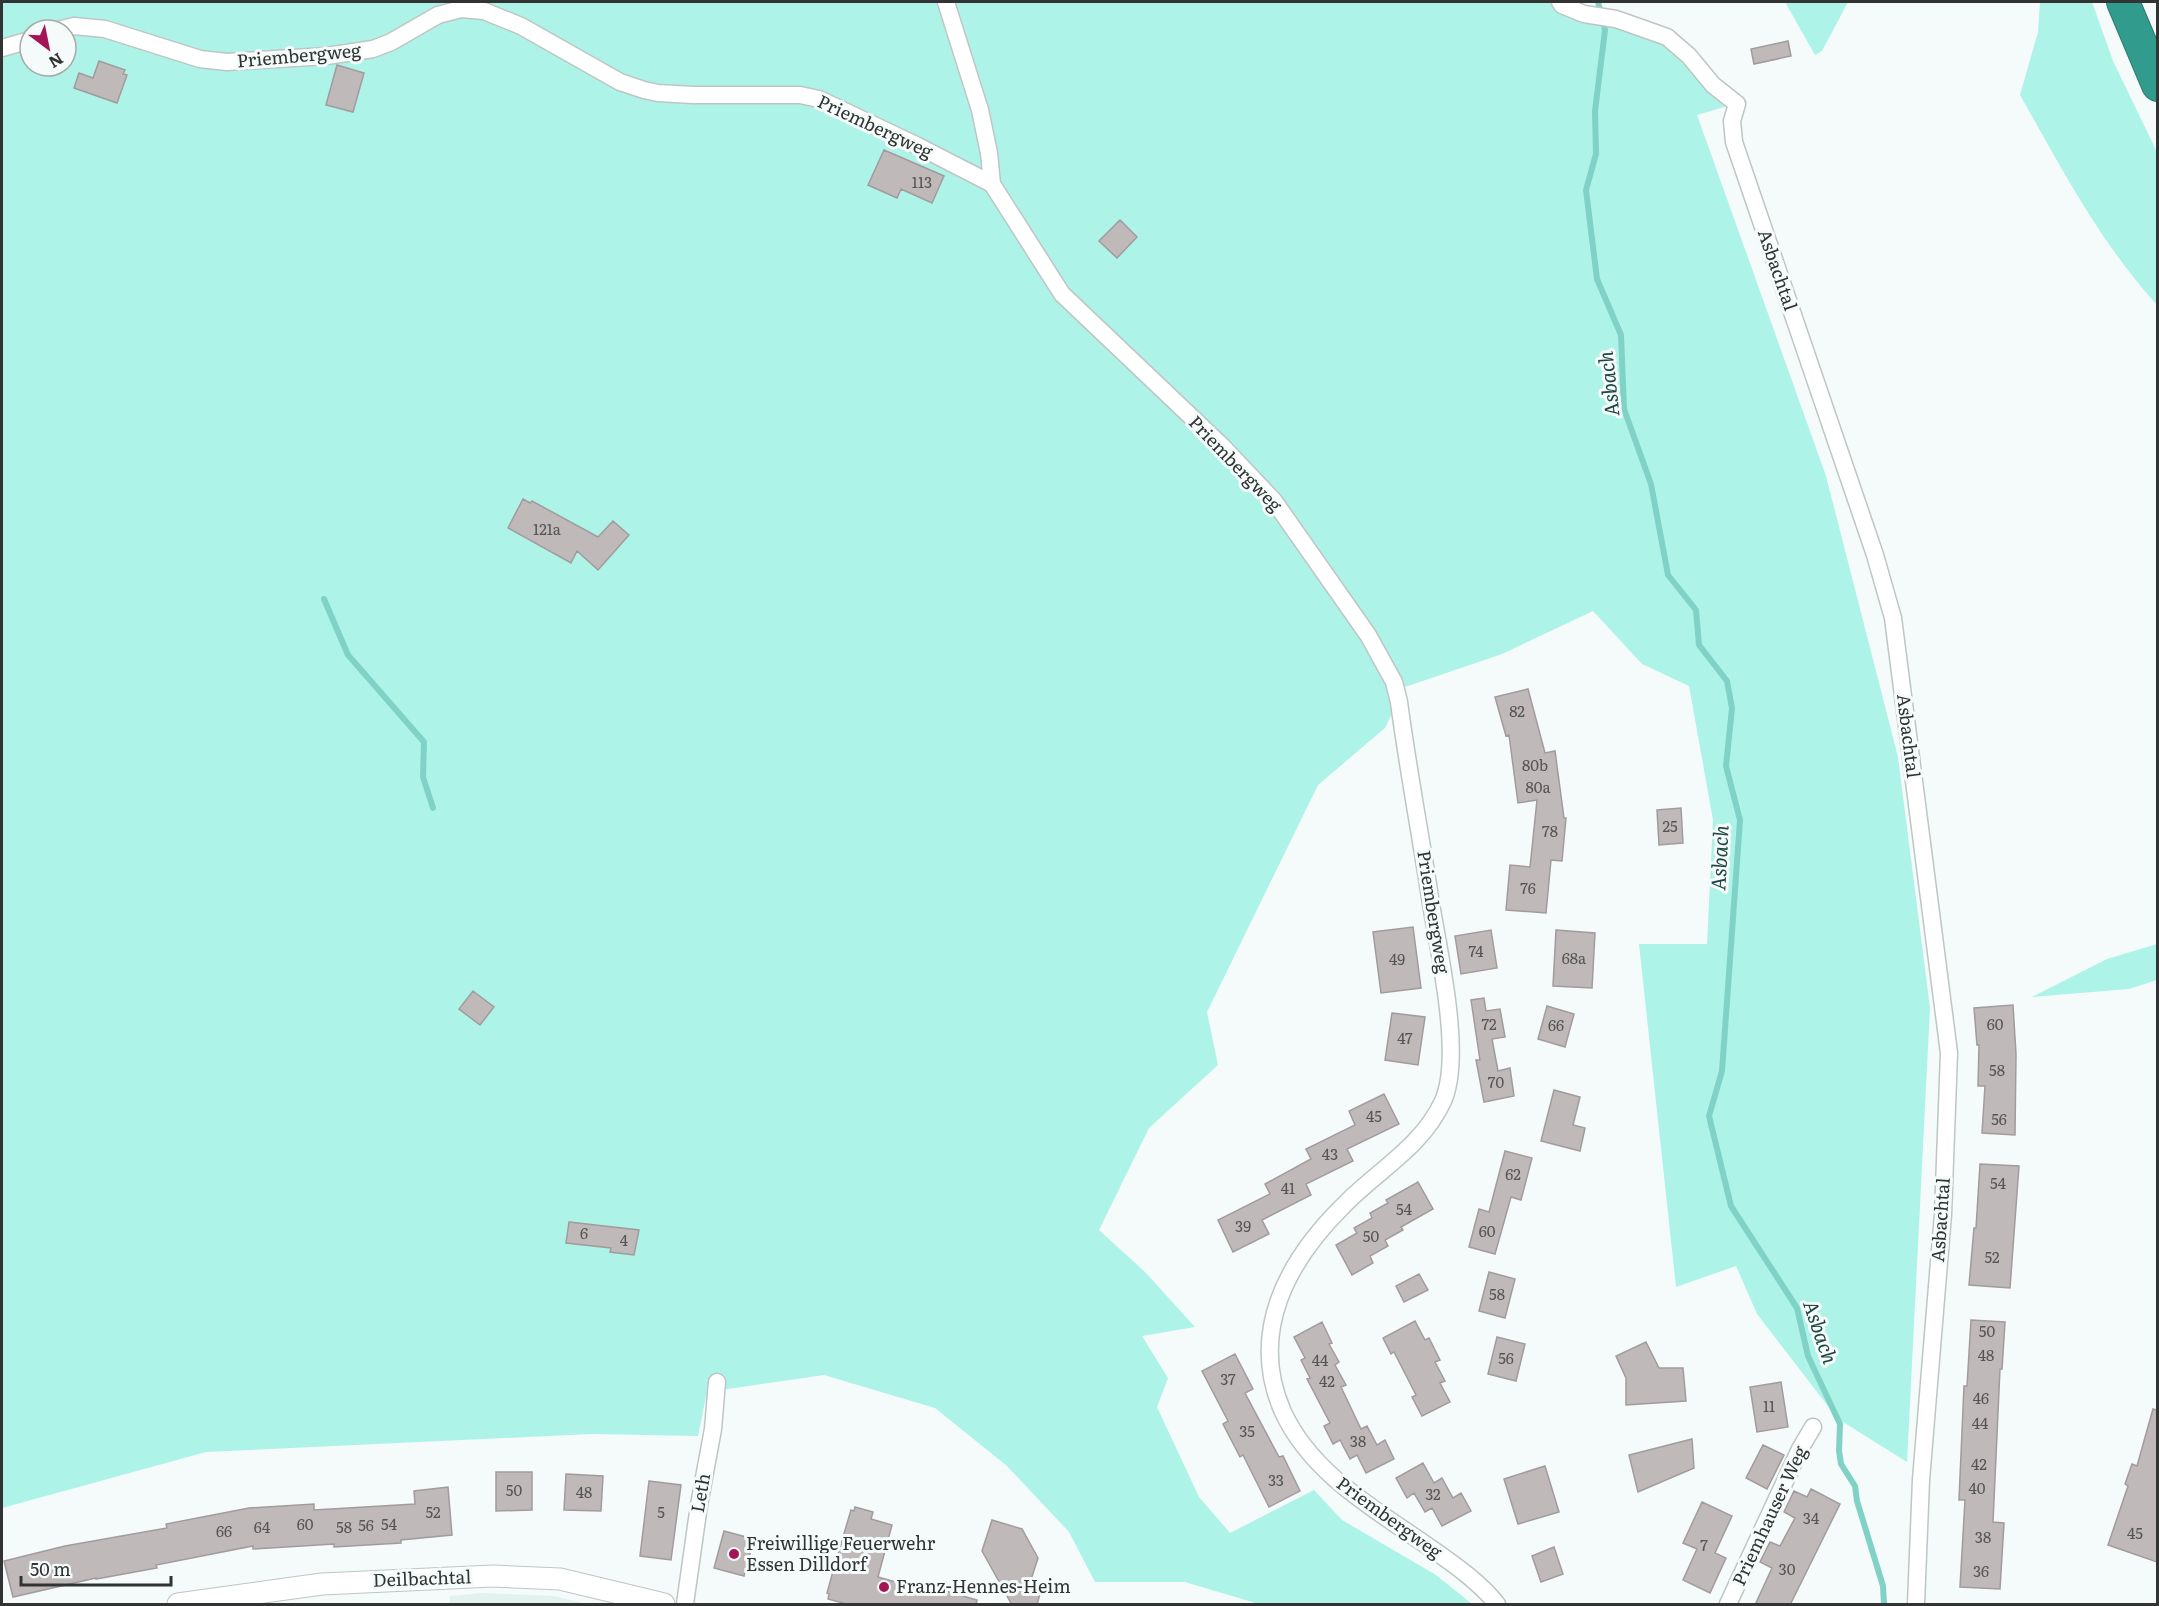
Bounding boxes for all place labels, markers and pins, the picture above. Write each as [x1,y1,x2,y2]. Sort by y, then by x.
place label: Freiwillige Feuerwehr Essen Dilldorf [746,1529,936,1577]
marker: Freiwillige Feuerwehr Essen Dilldorf [727,1547,741,1561]
place label: Franz-Hennes-Heim [896,1572,1071,1599]
marker: Franz-Hennes-Heim [877,1580,891,1594]

